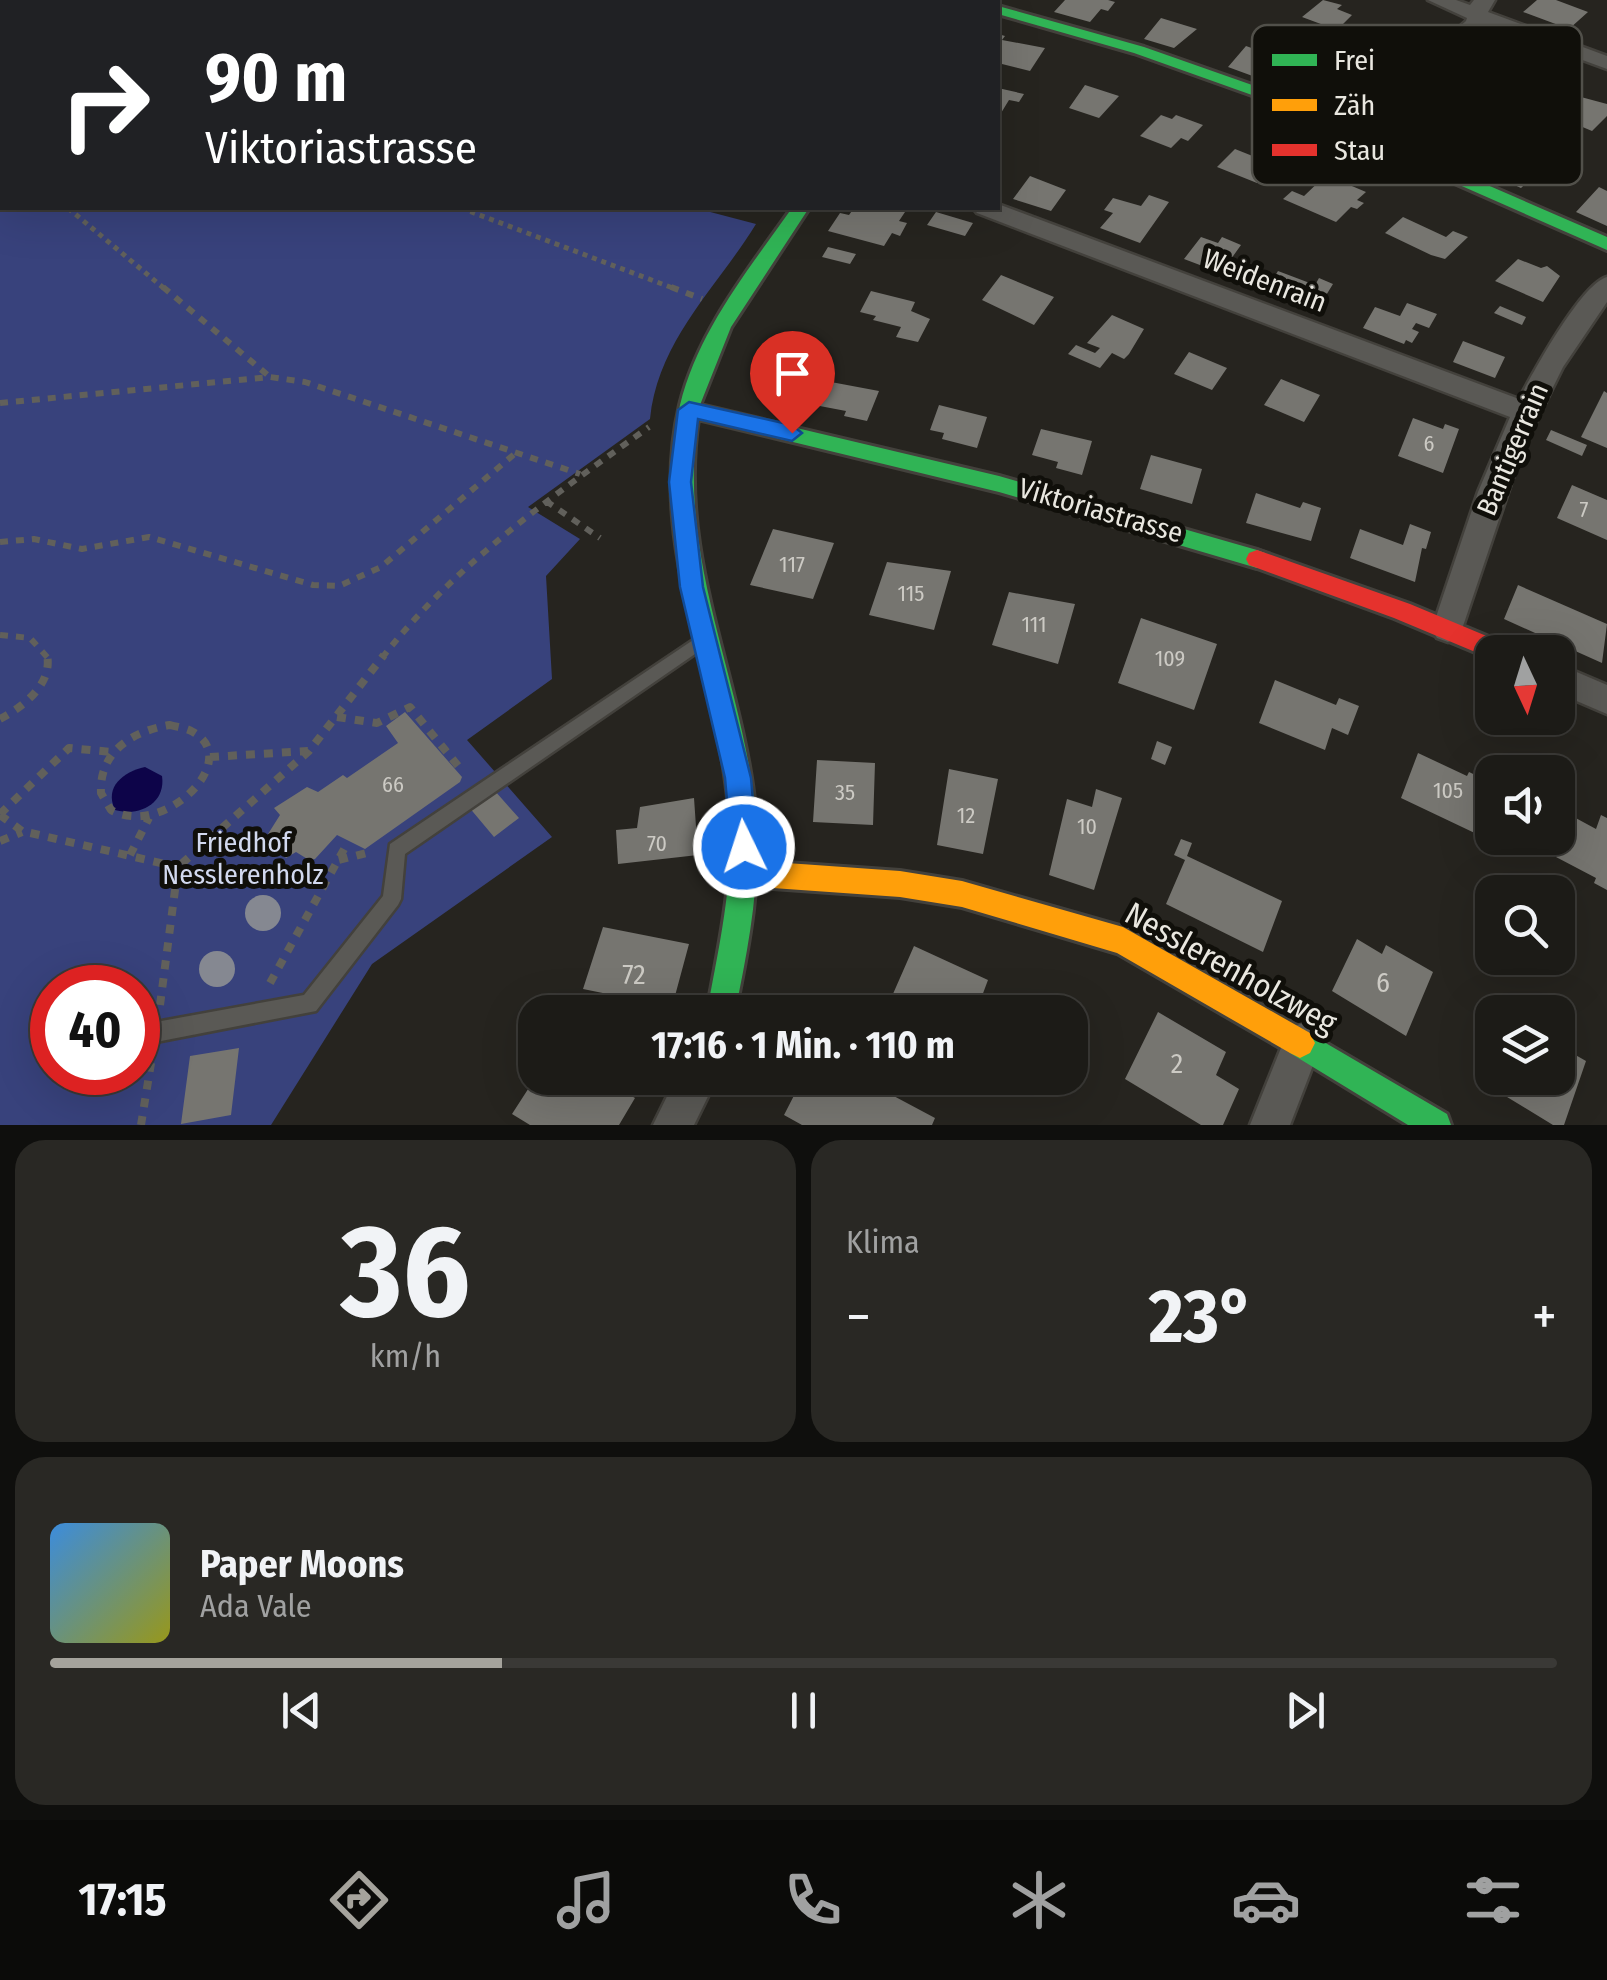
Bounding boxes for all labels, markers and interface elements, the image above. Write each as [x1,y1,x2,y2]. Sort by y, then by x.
legend [1252,25,1582,185]
text: 90 m [205,36,347,120]
icon: right [40,40,170,170]
text: Frei [1334,44,1375,77]
text: Zäh [1334,89,1375,122]
text: Viktoriastrasse [205,121,477,175]
text: Stau [1334,134,1385,167]
street label: Weidenrain [1198,242,1331,319]
pin [750,331,835,434]
icon: arrive [765,346,820,401]
street label: Bantigerrain [1470,378,1555,520]
house number: 6 [1424,430,1435,457]
street label: Viktoriastrasse [1015,471,1187,550]
house number: 7 [1580,496,1589,523]
house number: 117 [779,551,805,578]
house number: 115 [898,580,924,607]
house number: 111 [1021,611,1047,638]
north arrow [1475,635,1575,735]
map controls [1475,635,1575,1095]
house number: 109 [1155,645,1185,672]
button: sound [1475,755,1575,855]
house number: 66 [382,771,404,798]
house number: 105 [1433,777,1463,804]
house number: 35 [835,779,855,806]
position arrow [692,795,796,899]
house number: 12 [957,802,975,829]
house number: 10 [1077,813,1097,840]
park label: Friedhof Nesslerenholz [162,826,324,891]
house number: 70 [647,830,667,857]
button: search [1475,875,1575,975]
street label: Nesslerenholzweg [1118,894,1344,1042]
house number: 72 [622,958,646,991]
speed limit sign: 40 [30,965,160,1095]
house number: 6 [1376,966,1390,999]
button: layers [1475,995,1575,1095]
text: 17:16 · 1 Min. · 110 m [651,1022,955,1068]
house number: 2 [1171,1047,1183,1080]
text: 36 [341,1194,470,1350]
text: Klima [846,1223,920,1261]
text: 23° [1149,1272,1254,1362]
text: − [846,1284,871,1350]
text: + [1532,1284,1557,1350]
text: km/h [370,1337,441,1375]
text: Paper Moons [200,1541,404,1587]
text: Ada Vale [200,1587,312,1625]
icon: previous [274,1683,329,1738]
icon: pause [776,1683,831,1738]
icon: next [1278,1683,1333,1738]
icon: directions [324,1865,394,1935]
icon: music [551,1865,621,1935]
icon: phone [778,1865,848,1935]
icon: climate [1004,1865,1074,1935]
icon: car [1231,1865,1301,1935]
icon: filters [1458,1865,1528,1935]
text: 17:15 [78,1873,167,1927]

